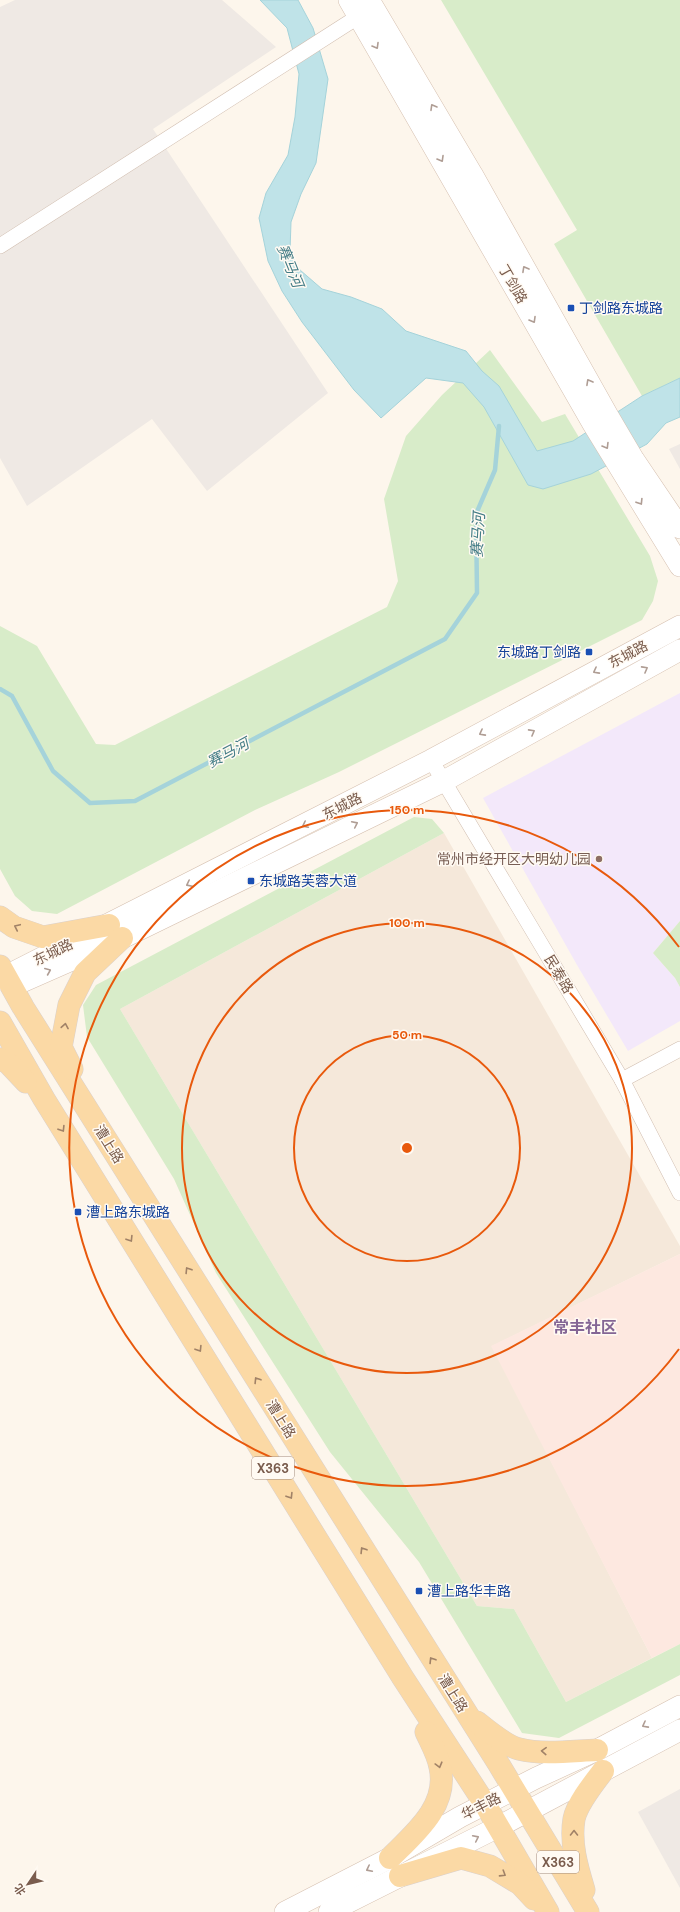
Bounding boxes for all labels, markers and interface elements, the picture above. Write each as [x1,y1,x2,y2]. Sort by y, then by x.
one-way arrow [371,42,378,49]
one-way arrow [430,104,437,111]
one-way arrow [436,154,443,162]
water label: 赛马河 [272,241,309,293]
street label: 丁剑路 [495,261,531,307]
one-way arrow [523,266,530,273]
place label: 丁剑路东城路 [579,299,663,317]
marker: 丁剑路东城路 [566,303,576,313]
one-way arrow [529,316,536,323]
one-way arrow [586,379,593,386]
one-way arrow [602,442,609,449]
one-way arrow [635,498,643,505]
water label: 赛马河 [467,509,489,558]
street label: 东城路 [605,636,651,672]
place label: 东城路丁剑路 [497,643,581,661]
marker: 东城路丁剑路 [584,647,594,657]
one-way arrow [593,666,601,673]
one-way arrow [641,666,649,673]
one-way arrow [479,728,486,735]
one-way arrow [528,729,535,736]
water label: 赛马河 [203,732,255,772]
street label: 东城路 [319,788,365,824]
text: 150 m [390,802,424,818]
one-way arrow [301,820,309,828]
one-way arrow [350,821,358,829]
place label: 常州市经开区大明幼儿园 [437,850,591,868]
marker: 常州市经开区大明幼儿园 [594,854,604,864]
place label: 东城路芙蓉大道 [259,872,357,890]
marker: 东城路芙蓉大道 [246,876,256,886]
one-way arrow [186,879,193,887]
text: 100 m [389,915,425,931]
one-way arrow [13,924,21,932]
street label: 东城路 [30,935,76,969]
street label: 民泰路 [540,951,578,997]
one-way arrow [44,967,51,975]
one-way arrow [60,1023,69,1029]
text: 50 m [392,1027,422,1043]
street label: 漕上路 [90,1121,128,1167]
one-way arrow [57,1125,65,1132]
centre of rings [400,1141,414,1155]
place label: 漕上路东城路 [86,1203,170,1221]
marker: 漕上路东城路 [73,1207,83,1217]
one-way arrow [126,1235,133,1242]
one-way arrow [185,1267,192,1274]
district label: 常丰社区 [553,1317,617,1338]
one-way arrow [194,1345,201,1352]
one-way arrow [254,1377,261,1384]
street label: 漕上路 [262,1396,300,1442]
road number: X363 [252,1457,294,1479]
one-way arrow [285,1492,293,1499]
one-way arrow [361,1547,368,1554]
place label: 漕上路华丰路 [427,1582,511,1600]
marker: 漕上路华丰路 [414,1586,424,1596]
one-way arrow [429,1657,437,1664]
street label: 漕上路 [434,1670,472,1716]
one-way arrow [642,1720,650,1727]
one-way arrow [541,1747,547,1756]
one-way arrow [434,1762,443,1769]
street label: 华丰路 [458,1788,504,1824]
one-way arrow [570,1830,578,1836]
one-way arrow [472,1835,479,1843]
road number: X363 [537,1851,579,1873]
north arrow [8,1864,48,1904]
one-way arrow [366,1864,373,1872]
one-way arrow [499,1869,506,1877]
text: 北 [11,1881,29,1898]

